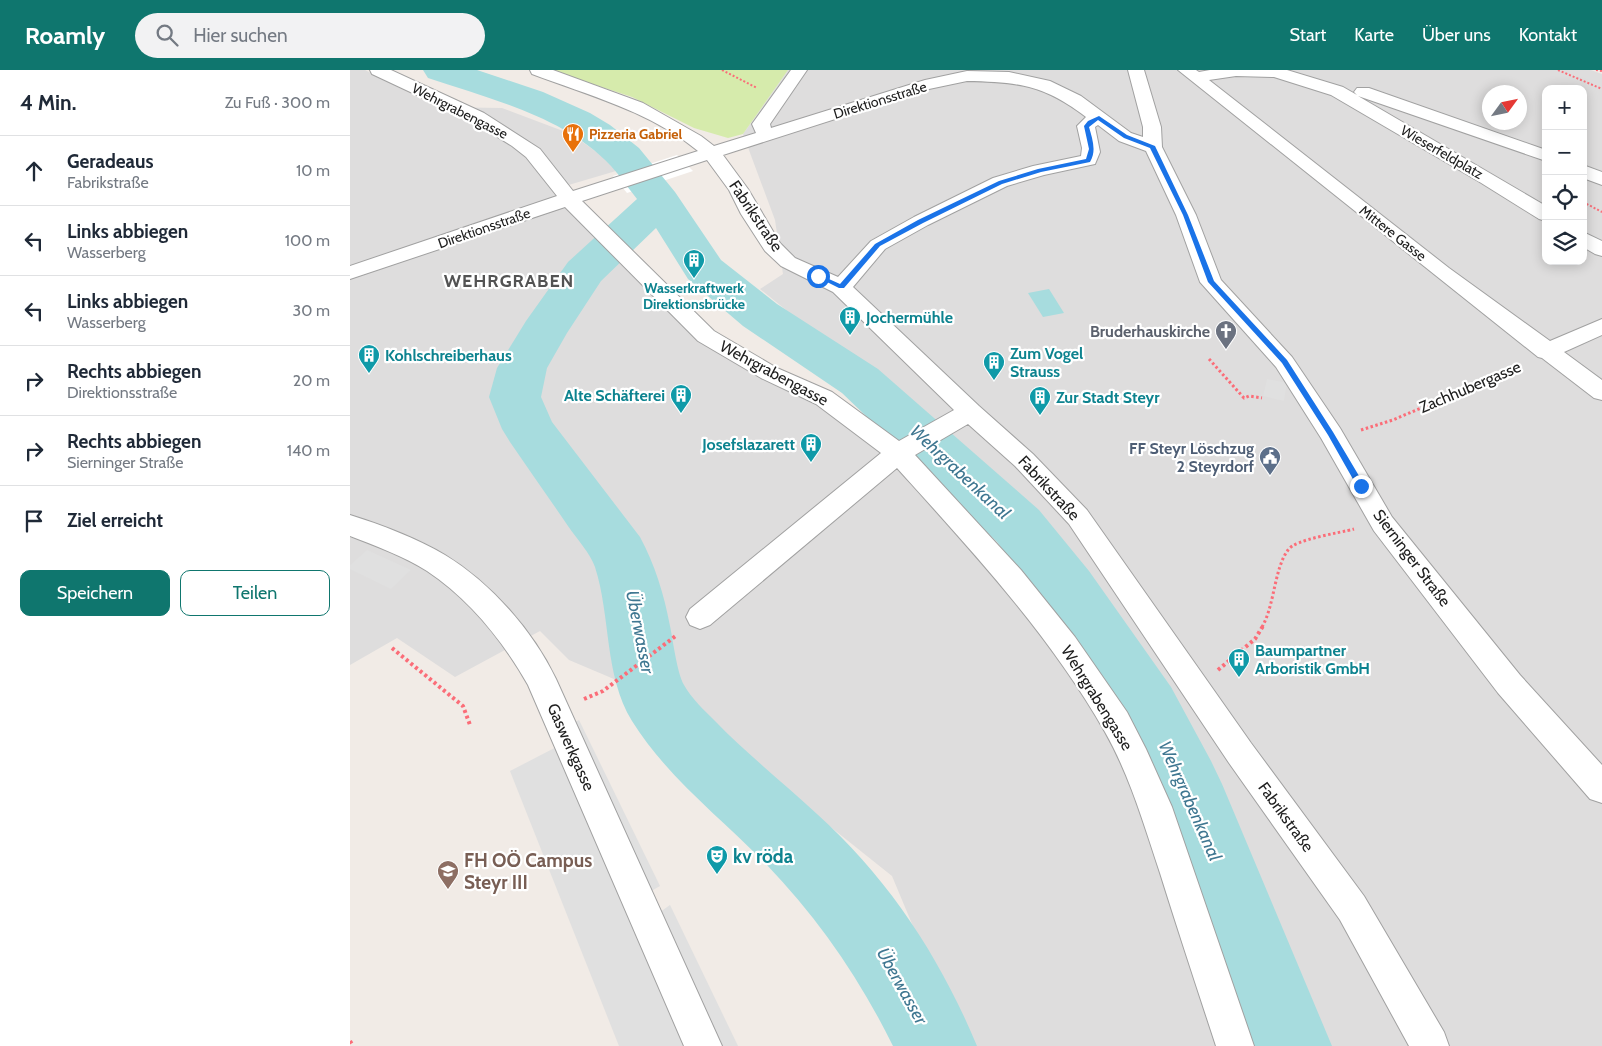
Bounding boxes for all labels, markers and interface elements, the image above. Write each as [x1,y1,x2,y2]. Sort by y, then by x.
search box [135,13,485,58]
text: Roamly [25,21,105,50]
icon: search [153,21,181,49]
text: Hier suchen [193,24,288,47]
text: Start [1290,24,1326,46]
text: Karte [1354,24,1394,46]
text: Über uns [1422,24,1491,46]
text: Kontakt [1519,24,1577,46]
street label: Direktionsstraße [831,77,929,123]
street label: Wehrgrabengasse [409,79,511,143]
north arrow [1482,85,1527,130]
map controls [1542,85,1587,265]
button: + [1542,85,1587,130]
text: 4 Min. [20,90,76,115]
text: Zu Fuß · 300 m [225,93,330,112]
street label: Wieserfeldplatz [1398,121,1487,183]
restaurant icon: Pizzeria Gabriel [561,122,585,153]
place label: Pizzeria Gabriel [589,125,683,143]
button: − [1542,130,1587,175]
text: Geradeaus [67,150,153,173]
icon: ahead [20,157,48,185]
text: 10 m [296,161,330,180]
text: Fabrikstraße [67,173,149,192]
button: locate [1542,175,1587,220]
street label: Fabrikstraße [725,177,787,255]
street label: Mittere Gasse [1356,201,1430,265]
street label: Direktionsstraße [435,204,533,252]
text: Links abbiegen [67,220,188,243]
button: layers [1542,220,1587,265]
icon: left [20,227,48,255]
text: 100 m [285,231,330,250]
text: Wasserberg [67,243,146,262]
building icon: Wasserkraftwerk Direktionsbrücke [682,248,706,279]
route start [807,265,830,288]
district label: WEHRGRABEN [444,270,574,292]
place label: Wasserkraftwerk Direktionsbrücke [643,279,745,313]
text: Links abbiegen [67,290,188,313]
icon: left [20,297,48,325]
text: 30 m [293,301,330,320]
building icon: Jochermühle [838,305,862,336]
place label: Jochermühle [865,308,953,327]
text: Wasserberg [67,313,146,332]
church icon: Bruderhauskirche [1214,319,1238,350]
place label: Bruderhauskirche [1090,322,1210,341]
street label: Wehrgrabengasse [717,336,831,410]
building icon: Kohlschreiberhaus [357,343,381,374]
place label: Zum Vogel Strauss [1010,344,1083,381]
place label: Kohlschreiberhaus [385,346,512,365]
building icon: Zum Vogel Strauss [982,350,1006,381]
street label: Zachhubergasse [1416,357,1524,417]
text: Rechts abbiegen [67,360,201,383]
icon: right [20,367,48,395]
text: 20 m [293,371,330,390]
text: Direktionsstraße [67,383,177,402]
building icon: Alte Schäfterei [669,383,693,414]
building icon: Zur Stadt Steyr [1028,385,1052,416]
place label: Alte Schäfterei [564,386,665,405]
place label: Zur Stadt Steyr [1056,388,1160,407]
water label: Wehrgrabenkanal [905,420,1015,525]
text: Rechts abbiegen [67,430,201,453]
building icon: Josefslazarett [799,432,823,463]
place label: Josefslazarett [701,435,795,454]
icon: right [20,437,48,465]
place label: FF Steyr Löschzug 2 Steyrdorf [1129,439,1255,476]
text: 140 m [287,441,330,460]
public building icon: FF Steyr Löschzug 2 Steyrdorf [1258,445,1282,476]
street label: Fabrikstraße [1014,452,1084,524]
text: Sierninger Straße [67,453,183,472]
route end [1350,475,1373,498]
street label: Sierninger Straße [1369,506,1455,610]
icon: arrive [20,507,48,535]
text: Ziel erreicht [67,509,163,532]
button: Speichern [20,570,170,616]
button: Teilen [180,570,330,616]
water label: Überwasser [621,589,659,677]
place label: Baumpartner Arboristik GmbH [1255,641,1370,678]
street label: Wehrgrabengasse [1057,642,1137,754]
building icon: Baumpartner Arboristik GmbH [1227,647,1251,678]
street label: Gaswerkgasse [543,700,599,794]
water label: Wehrgrabenkanal [1154,738,1227,865]
street label: Fabrikstraße [1254,778,1318,856]
theatre icon: kv röda [705,844,729,875]
place label: kv röda [733,845,794,868]
place label: FH OÖ Campus Steyr III [464,849,592,894]
school or university icon: FH OÖ Campus Steyr III [436,859,460,890]
water label: Überwasser [872,944,933,1029]

